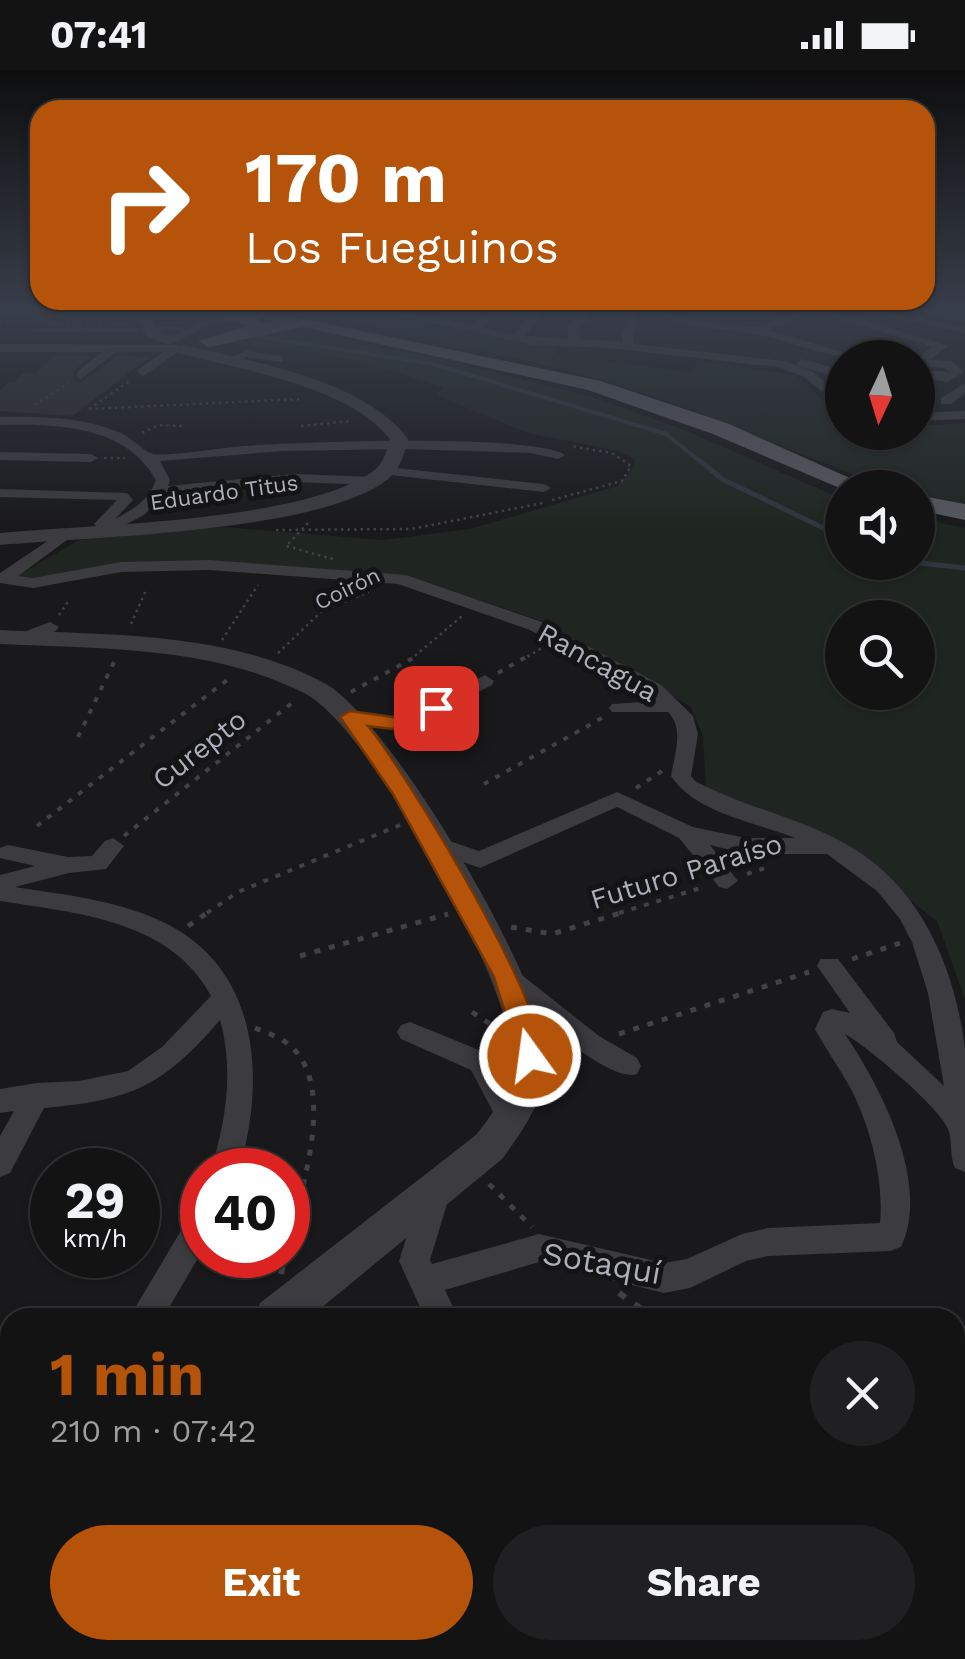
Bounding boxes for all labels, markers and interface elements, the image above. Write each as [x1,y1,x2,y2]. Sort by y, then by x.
text: 07:41 [50,13,147,57]
text: 170 m [245,137,447,219]
icon: right [80,140,210,270]
text: Los Fueguinos [245,221,559,274]
north arrow [825,340,935,450]
map controls [825,340,935,710]
street label: Eduardo Titus [148,470,300,515]
button: sound [825,470,935,580]
street label: Coirón [310,562,384,615]
button: search [825,600,935,710]
street label: Rancagua [532,616,663,709]
pin [394,666,479,751]
icon: arrive [409,681,464,736]
street label: Curepto [146,703,253,796]
street label: Futuro Paraíso [586,827,786,916]
position arrow [478,1004,582,1108]
speed limit sign: 40 [180,1148,310,1278]
text: 29 [65,1171,125,1230]
text: km/h [63,1224,127,1253]
street label: Sotaquí [540,1234,664,1292]
text: 1 min [50,1339,204,1410]
button: close [810,1341,915,1446]
text: 210 m · 07:42 [50,1412,256,1450]
button: Exit [50,1525,473,1640]
button: Share [493,1525,915,1640]

